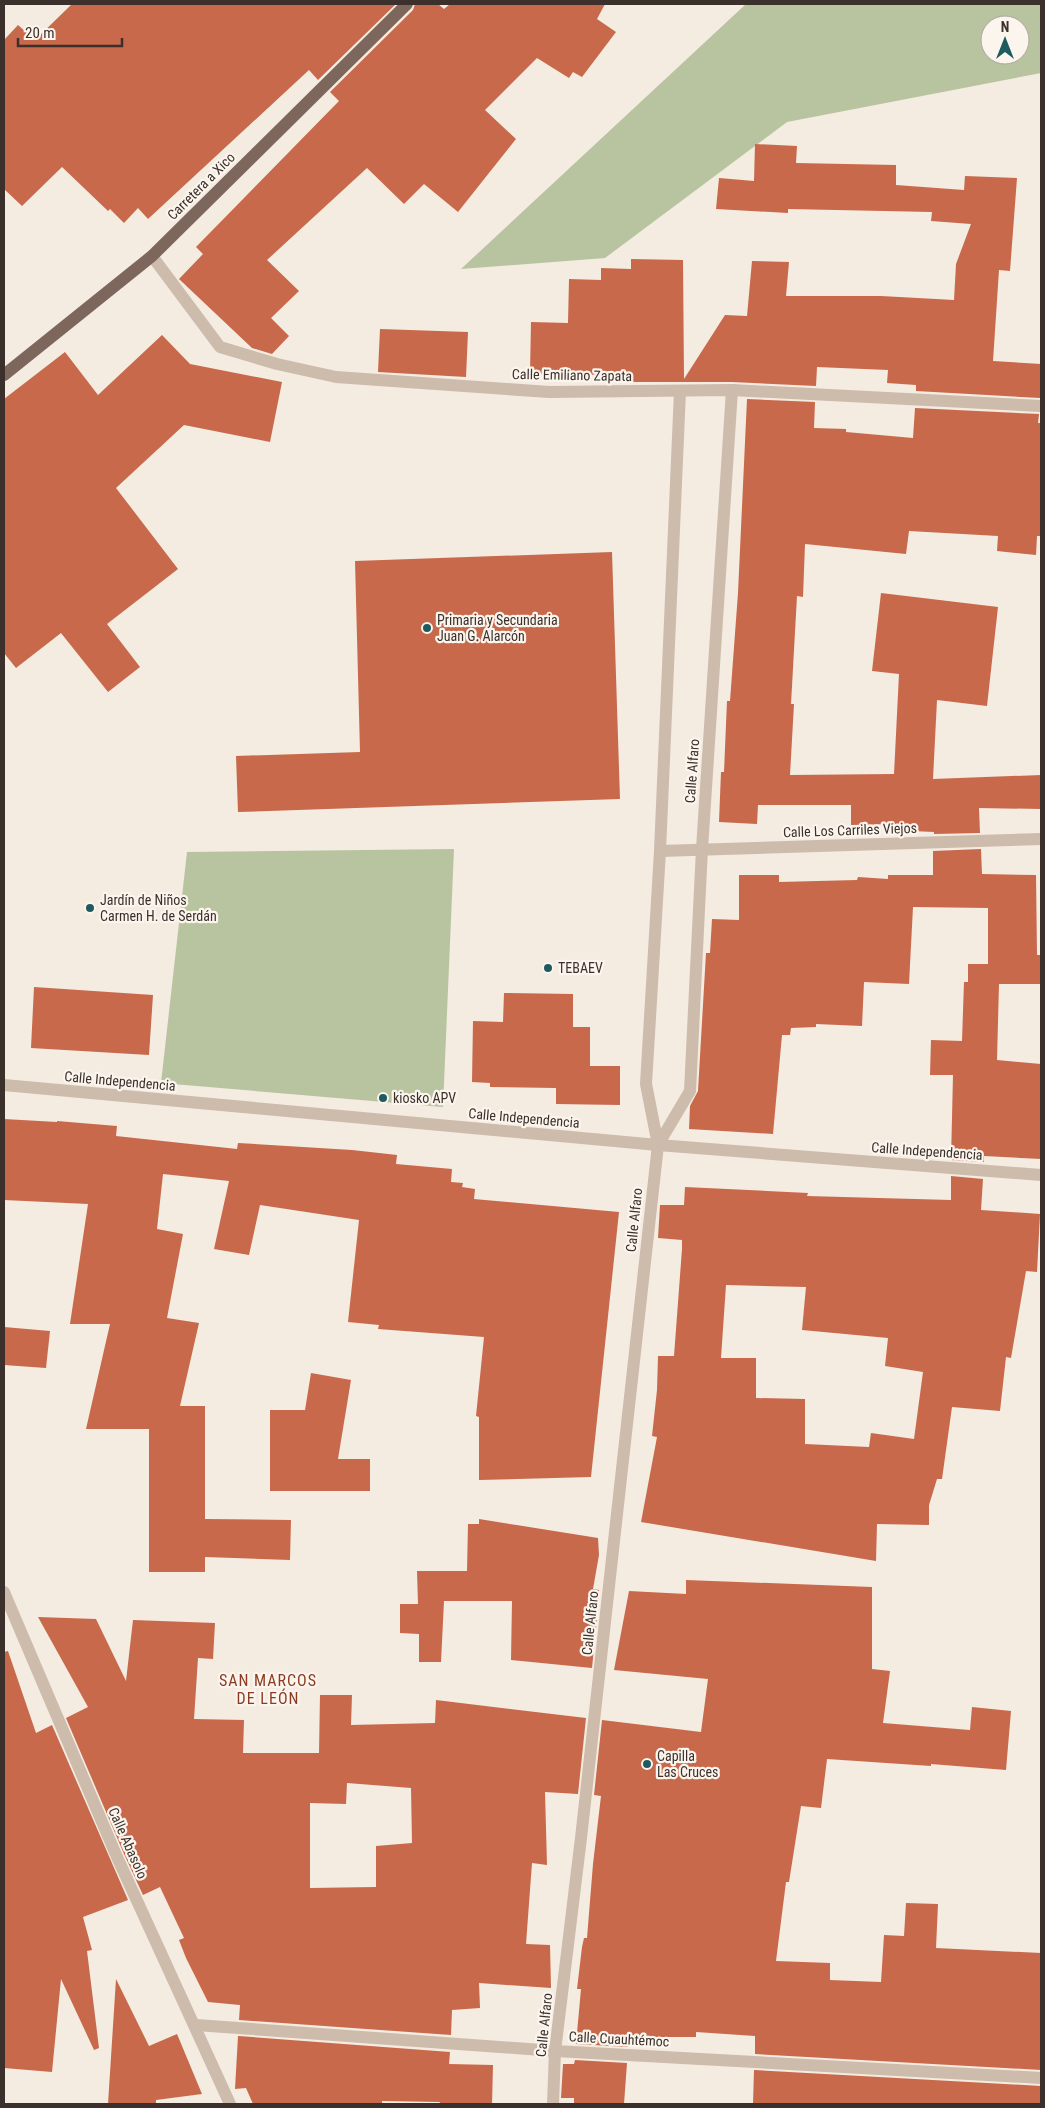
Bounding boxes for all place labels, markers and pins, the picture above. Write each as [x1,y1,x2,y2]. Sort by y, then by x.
place label: Primaria y Secundaria Juan G. Alarcón [437,612,558,644]
marker: Primaria y Secundaria Juan G. Alarcón [421,622,433,634]
place label: Jardín de Niños Carmen H. de Serdán [100,892,217,924]
marker: Jardín de Niños Carmen H. de Serdán [84,902,96,914]
place label: TEBAEV [558,960,603,976]
marker: TEBAEV [542,962,554,974]
place label: kiosko APV [393,1090,456,1106]
marker: kiosko APV [377,1092,389,1104]
place label: Capilla Las Cruces [657,1748,718,1780]
marker: Capilla Las Cruces [641,1758,653,1770]

